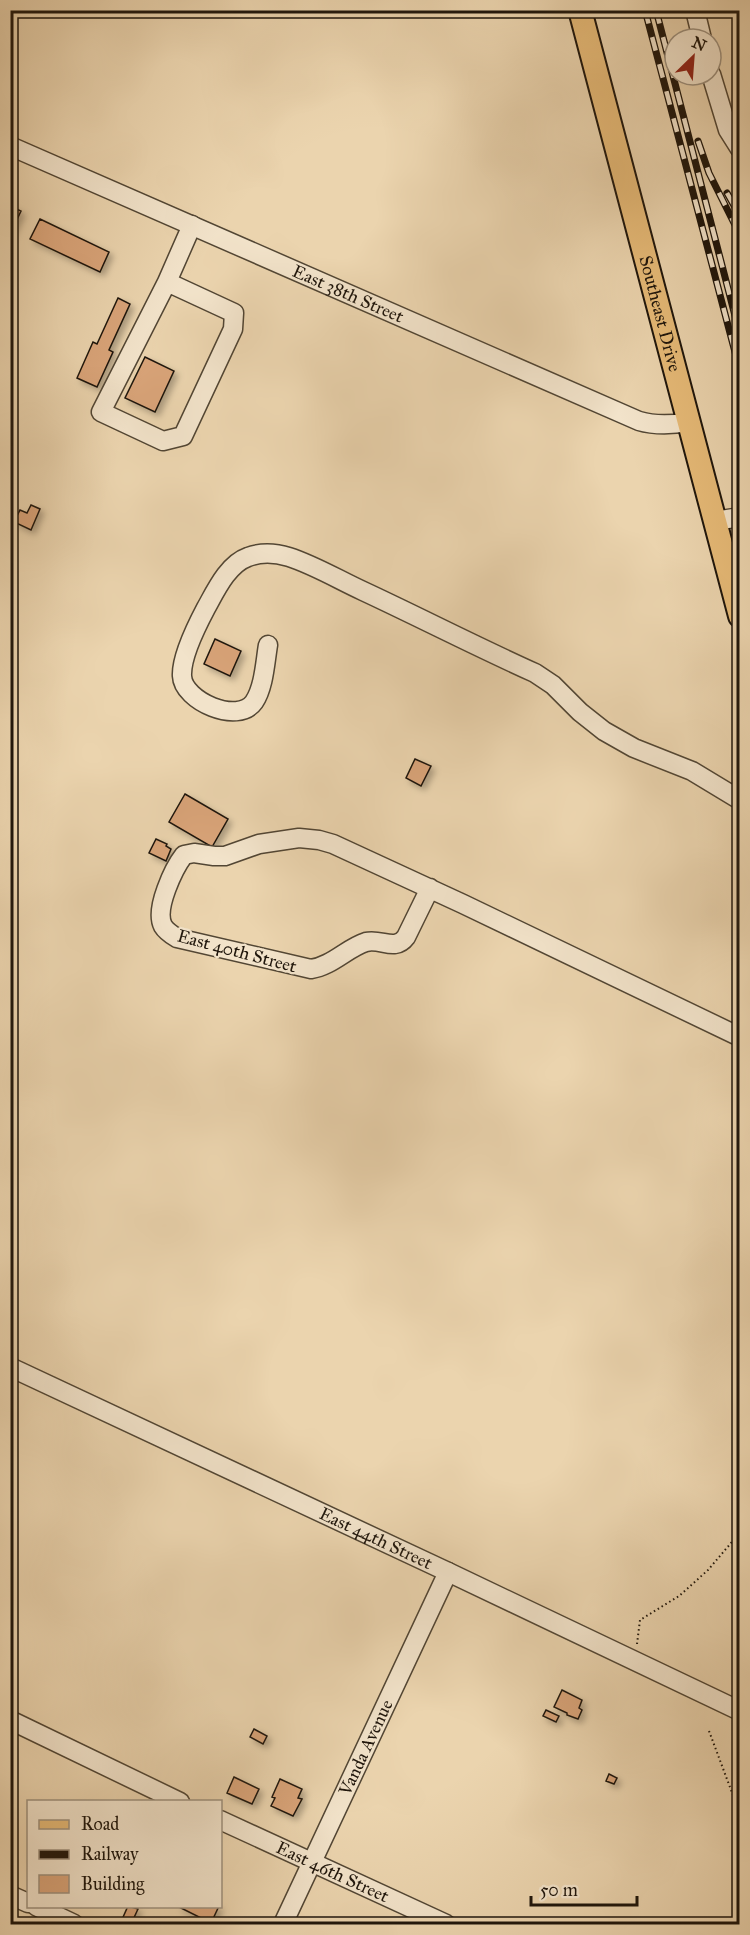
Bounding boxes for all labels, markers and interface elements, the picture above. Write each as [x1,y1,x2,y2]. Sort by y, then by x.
north arrow [663,27,723,87]
text: N [689,32,710,56]
street label: Southeast Drive [634,253,686,374]
street label: East 38th Street [289,260,408,328]
street label: East 40th Street [175,924,300,978]
street label: East 44th Street [316,1502,437,1574]
street label: Vanda Avenue [333,1696,398,1800]
legend [27,1800,222,1908]
text: Road [81,1813,119,1835]
street label: East 46th Street [273,1836,393,1908]
text: Railway [81,1843,139,1865]
scale bar [531,1869,638,1907]
text: Building [81,1873,145,1896]
text: 50 m [540,1879,578,1901]

